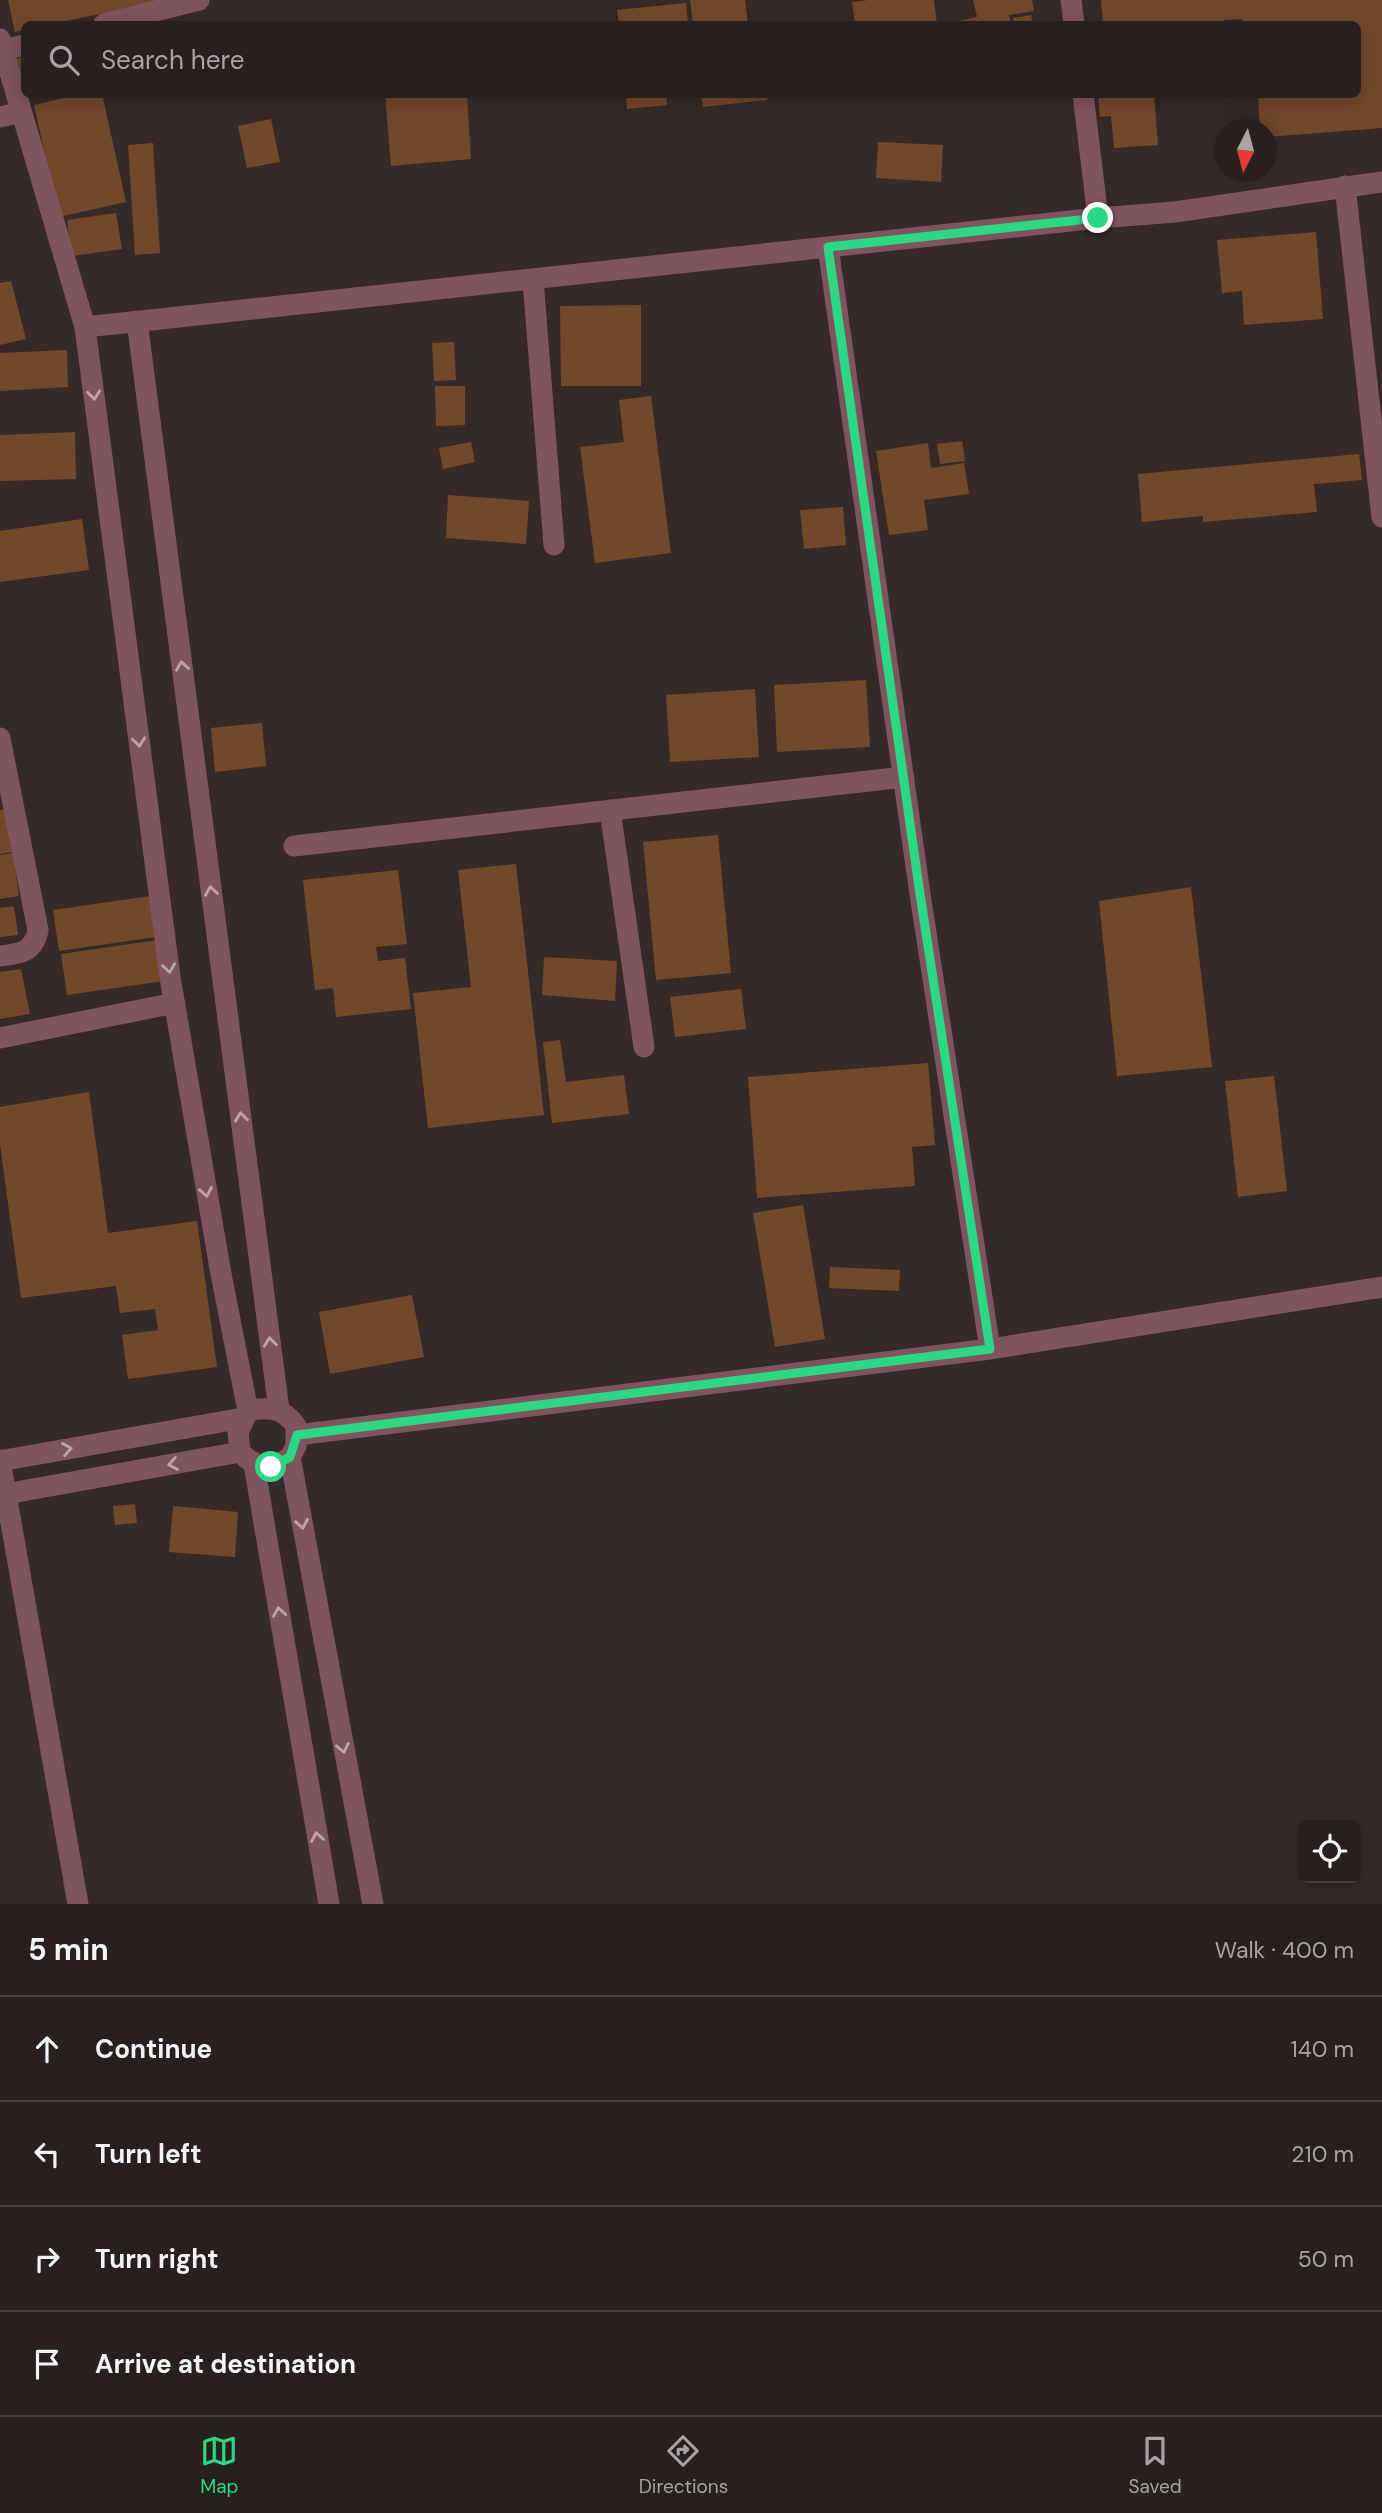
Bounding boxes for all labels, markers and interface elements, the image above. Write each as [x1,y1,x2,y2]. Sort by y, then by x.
search box [21,21,1361,98]
icon: search [45,41,83,79]
text: Search here [101,43,244,77]
north arrow [1214,119,1277,182]
route end [1082,202,1113,233]
one-way arrow [87,389,102,401]
one-way arrow [174,660,189,671]
one-way arrow [131,736,146,748]
one-way arrow [204,885,219,897]
one-way arrow [161,962,176,974]
one-way arrow [234,1111,249,1122]
one-way arrow [198,1186,213,1198]
one-way arrow [263,1336,278,1348]
one-way arrow [61,1443,73,1458]
route start [255,1451,286,1482]
one-way arrow [167,1456,179,1471]
one-way arrow [294,1518,309,1530]
one-way arrow [272,1606,287,1618]
one-way arrow [334,1742,349,1754]
map controls [1298,1820,1361,1883]
button: locate [1298,1820,1361,1883]
one-way arrow [310,1831,325,1843]
text: 5 min [28,1930,109,1969]
text: Walk · 400 m [1215,1935,1354,1965]
icon: ahead [28,2030,66,2068]
text: Continue [95,2032,212,2066]
text: 140 m [1291,2034,1354,2064]
icon: left [28,2135,66,2173]
text: Turn left [95,2137,202,2171]
text: 210 m [1291,2139,1354,2169]
icon: right [28,2240,66,2278]
text: Turn right [95,2242,219,2276]
text: 50 m [1298,2244,1354,2274]
icon: arrive [28,2345,66,2383]
text: Arrive at destination [95,2347,356,2381]
tab: Map [200,2432,238,2499]
tab: Directions [639,2432,728,2499]
tab: Saved [1129,2432,1182,2499]

